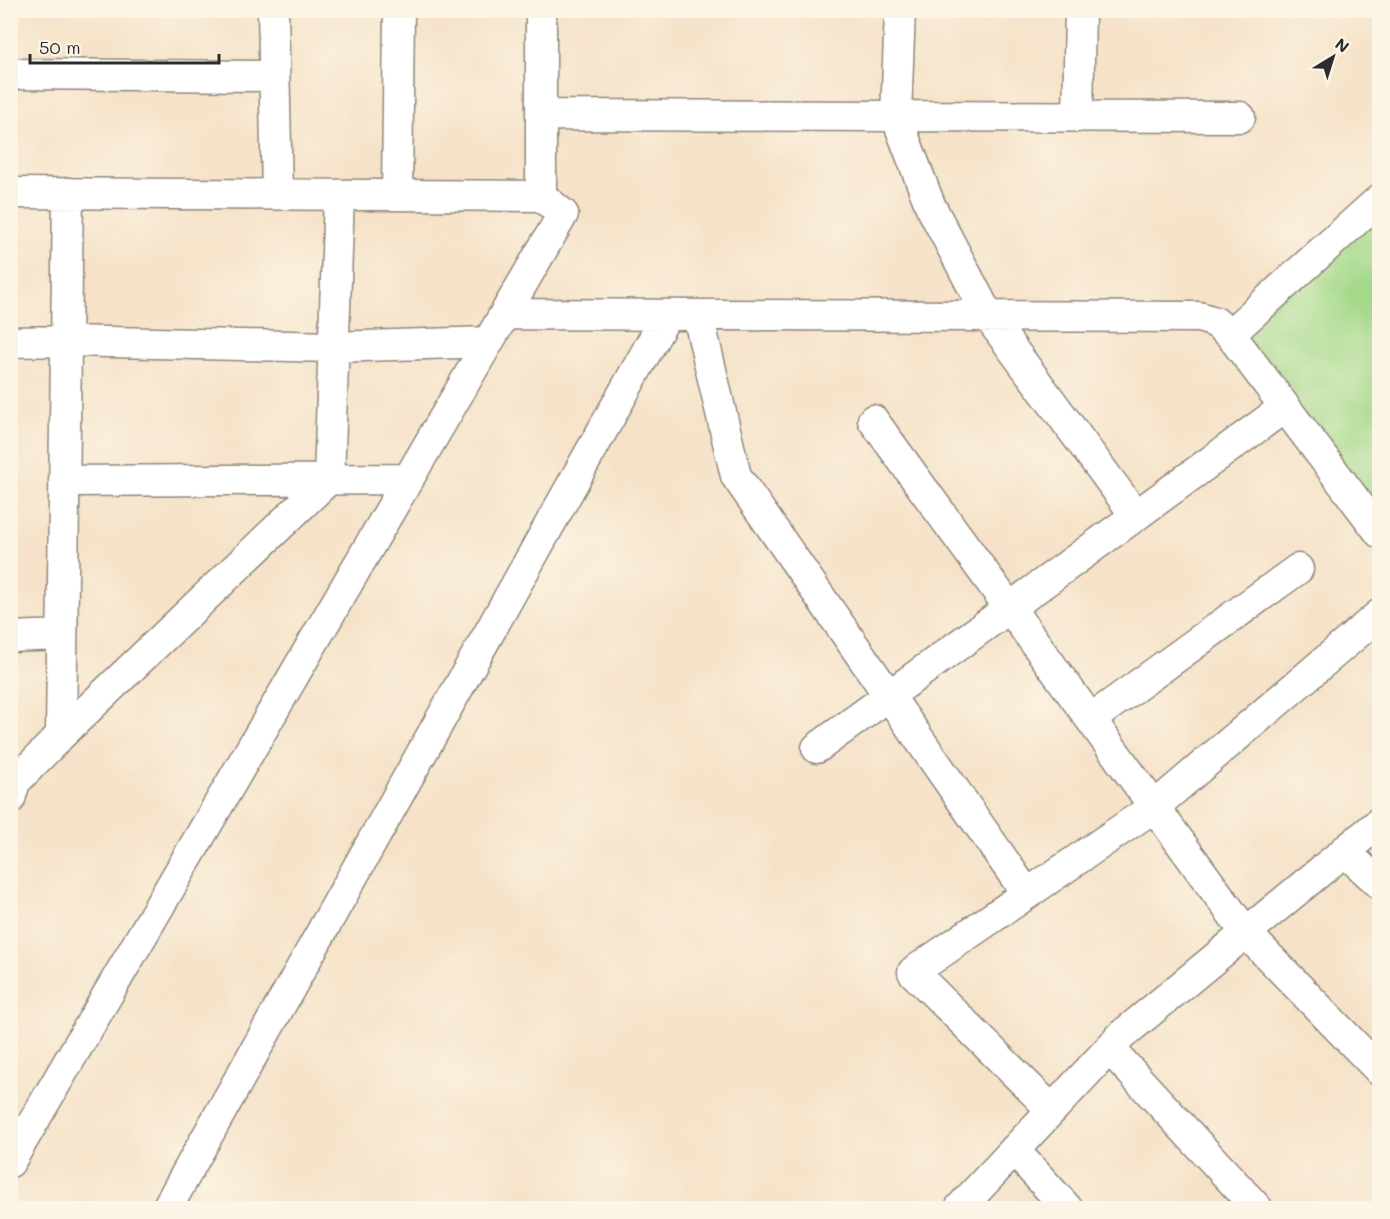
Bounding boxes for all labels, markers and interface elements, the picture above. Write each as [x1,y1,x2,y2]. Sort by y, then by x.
scale bar [30,27,219,65]
north arrow [1303,27,1363,87]
text: N [1331,33,1354,57]
text: 50 m [39,35,81,59]

